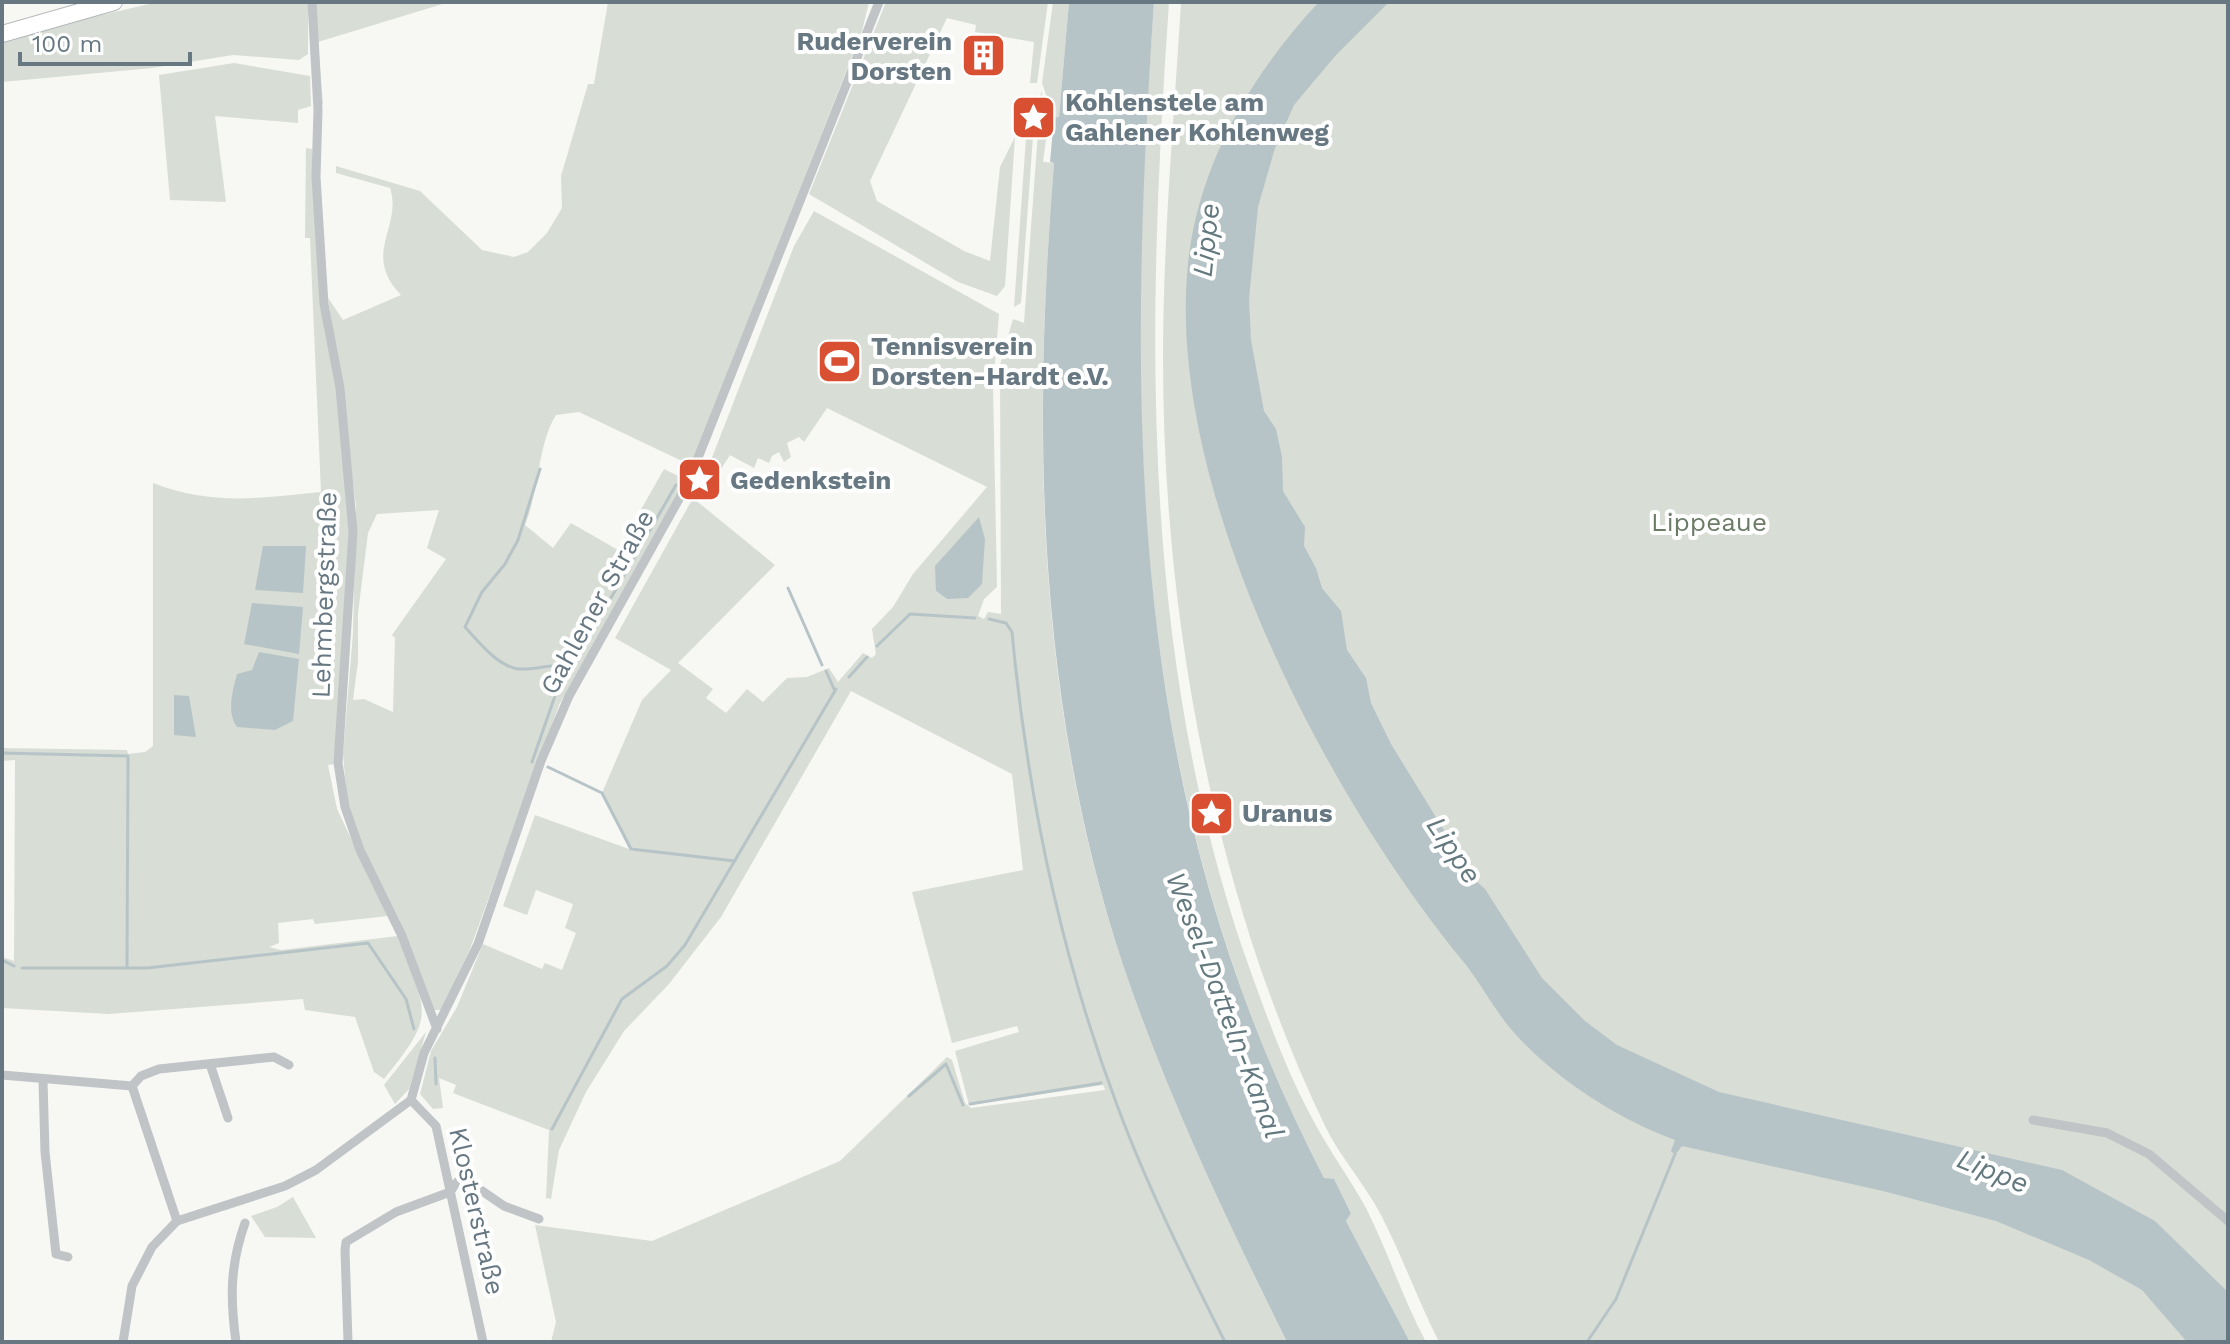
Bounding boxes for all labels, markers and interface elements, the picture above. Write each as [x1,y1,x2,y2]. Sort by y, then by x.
scale bar [20,16,190,66]
place label: Ruderverein Dorsten [796,26,952,86]
text: 100 m [32,30,102,58]
building icon: Ruderverein Dorsten [959,32,1007,80]
place label: Kohlenstele am Gahlener Kohlenweg [1065,87,1329,147]
place icon: Kohlenstele am Gahlener Kohlenweg [1010,93,1058,141]
water label: Lippe [1186,201,1226,279]
place label: Tennisverein Dorsten-Hardt e.V. [871,331,1109,391]
sports icon: Tennisverein Dorsten-Hardt e.V. [816,337,864,385]
place icon: Gedenkstein [675,456,723,504]
place label: Gedenkstein [730,465,891,495]
street label: Lehmbergstraße [305,491,343,699]
street label: Gahlener Straße [534,505,660,699]
park label: Lippeaue [1651,507,1767,537]
place icon: Uranus [1187,789,1235,837]
place label: Uranus [1242,798,1333,828]
water label: Lippe [1420,810,1488,890]
water label: Wesel-Datteln-Kanal [1159,867,1291,1143]
street label: Klosterstraße [443,1124,511,1298]
water label: Lippe [1952,1142,2034,1200]

